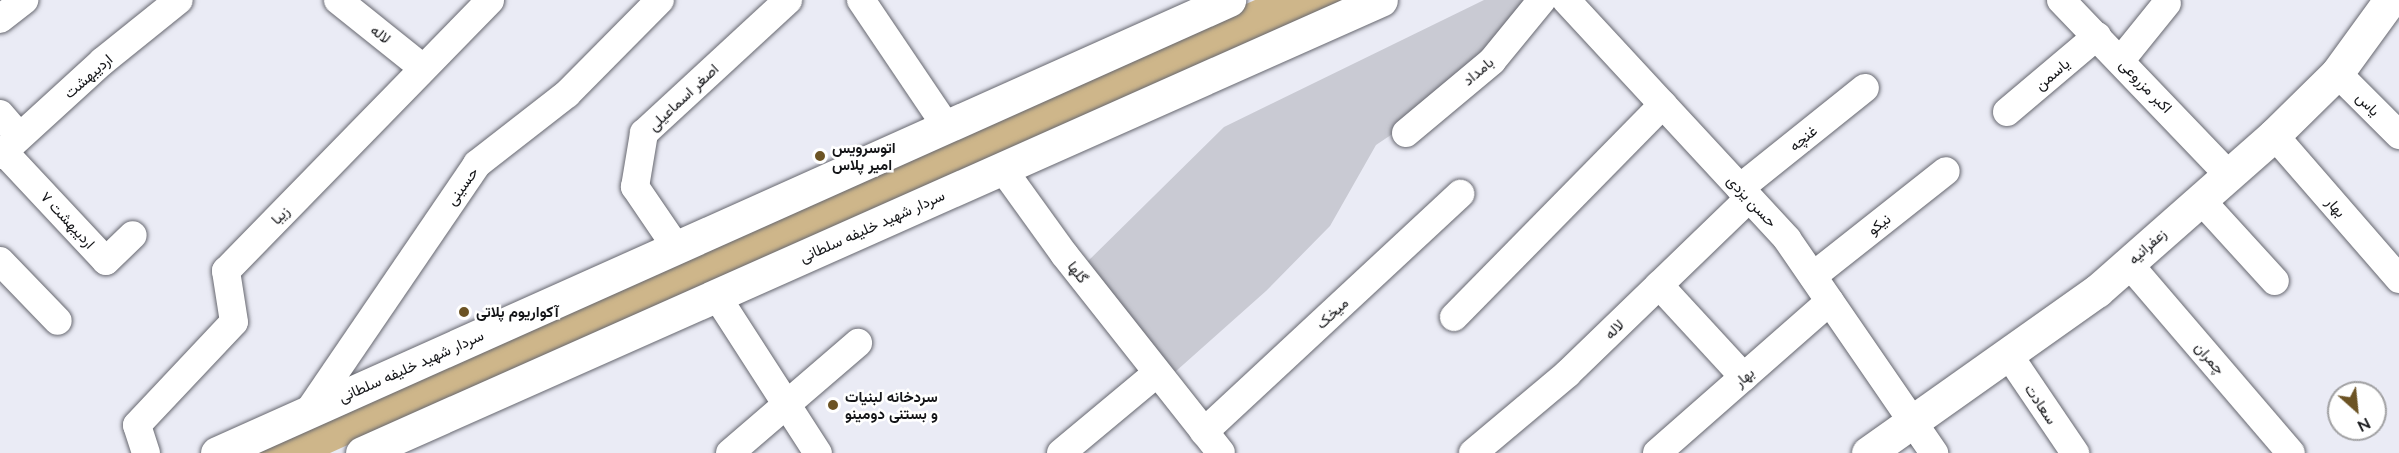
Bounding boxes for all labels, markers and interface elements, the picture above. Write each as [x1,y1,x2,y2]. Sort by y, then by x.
street label: لاله [367,21,395,47]
street label: اردیبهشت [60,50,116,102]
street label: بامداد [1459,53,1497,89]
street label: یاسمن [2031,54,2073,94]
street label: اکبر مزروعی [2116,55,2176,117]
street label: اصغر اسماعیلی [644,60,722,134]
street label: یاس [2352,88,2384,120]
street label: غنچه [1785,121,1821,155]
place label: اتوسرويس امير پلاس [832,138,896,173]
marker: اتوسرويس امير پلاس [813,149,827,163]
street label: حسینی [442,163,482,209]
street label: حسن یزدی [1723,171,1781,231]
street label: سردار شهید خلیفه سلطانی [797,186,947,266]
street label: اردیبهشت ۷ [37,188,99,252]
street label: بهار [2322,193,2350,221]
street label: زیبا [267,202,293,228]
street label: نیکو [1864,210,1894,238]
street label: زعفرانیه [2124,224,2170,268]
street label: گلها [1064,257,1092,287]
street label: میخک [1312,294,1352,332]
place label: آکواریوم پلاتی [476,303,559,321]
marker: آکواریوم پلاتی [457,305,471,319]
street label: لاله [1600,315,1628,343]
street label: سردار شهید خلیفه سلطانی [336,326,486,406]
street label: چمران [2191,338,2229,378]
street label: بهار [1730,363,1758,391]
street label: سعادت [2021,380,2061,428]
north arrow [2327,381,2387,441]
place label: سردخانه لبنیات و بستنی دومینو [845,387,938,422]
marker: سردخانه لبنیات و بستنی دومینو [826,398,840,412]
text: N [2354,414,2374,437]

